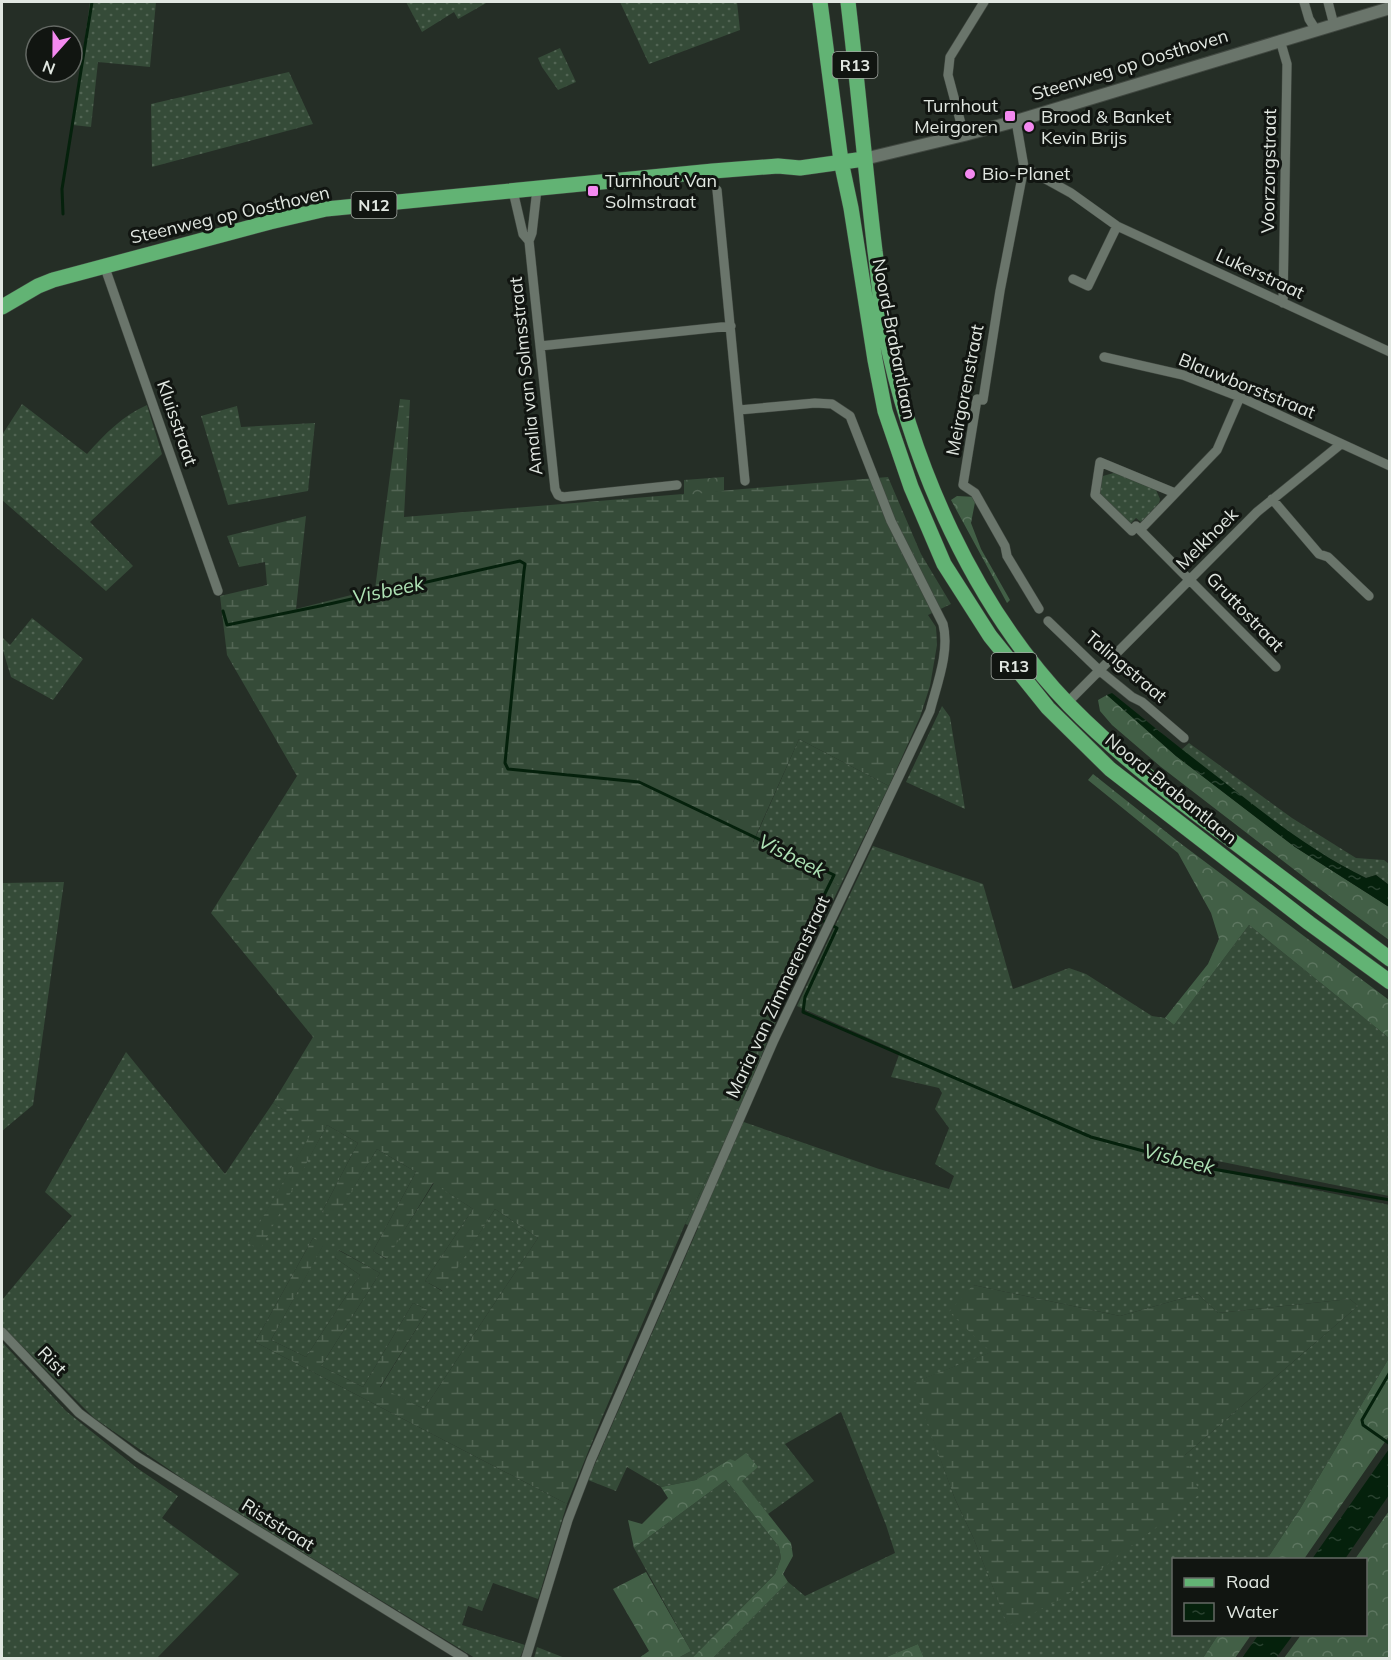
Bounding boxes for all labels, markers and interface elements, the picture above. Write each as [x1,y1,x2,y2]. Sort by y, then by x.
north arrow [24,24,84,84]
street label: Steenweg op Oosthoven [1029,24,1231,105]
road number: R13 [832,52,878,78]
text: N [39,57,58,80]
place label: Turnhout Meirgoren [914,94,998,138]
place label: Brood & Banket Kevin Brijs [1041,105,1171,149]
street label: Voorzorgstraat [1256,108,1281,234]
marker: Turnhout Meirgoren [1003,109,1017,123]
marker: Brood & Banket Kevin Brijs [1022,120,1036,134]
place label: Bio-Planet [982,162,1070,185]
marker: Bio-Planet [963,167,977,181]
place label: Turnhout Van Solmstraat [605,169,717,213]
street label: Steenweg op Oosthoven [128,180,332,249]
marker: Turnhout Van Solmstraat [586,184,600,198]
road number: N12 [352,192,397,218]
street label: Lukerstraat [1212,243,1308,304]
street label: Noord-Brabantlaan [868,257,921,421]
street label: Amalia van Solmsstraat [504,276,547,476]
street label: Meirgorenstraat [941,322,989,458]
street label: Blauwborststraat [1175,348,1319,423]
street label: Kluisstraat [152,377,203,469]
street label: Melkhoek [1171,502,1243,575]
street label: Gruttostraat [1202,567,1289,656]
water label: Visbeek [350,570,427,609]
street label: Talingstraat [1081,626,1172,707]
road number: R13 [992,653,1036,679]
street label: Noord-Brabantlaan [1101,728,1242,849]
water label: Visbeek [754,828,831,884]
street label: Maria van Zimmerenstraat [721,892,835,1102]
water label: Visbeek [1141,1138,1218,1180]
street label: Rist [33,1341,72,1380]
street label: Riststraat [238,1493,319,1556]
legend [1172,1558,1367,1636]
text: Road [1226,1570,1270,1593]
text: Water [1226,1600,1279,1623]

